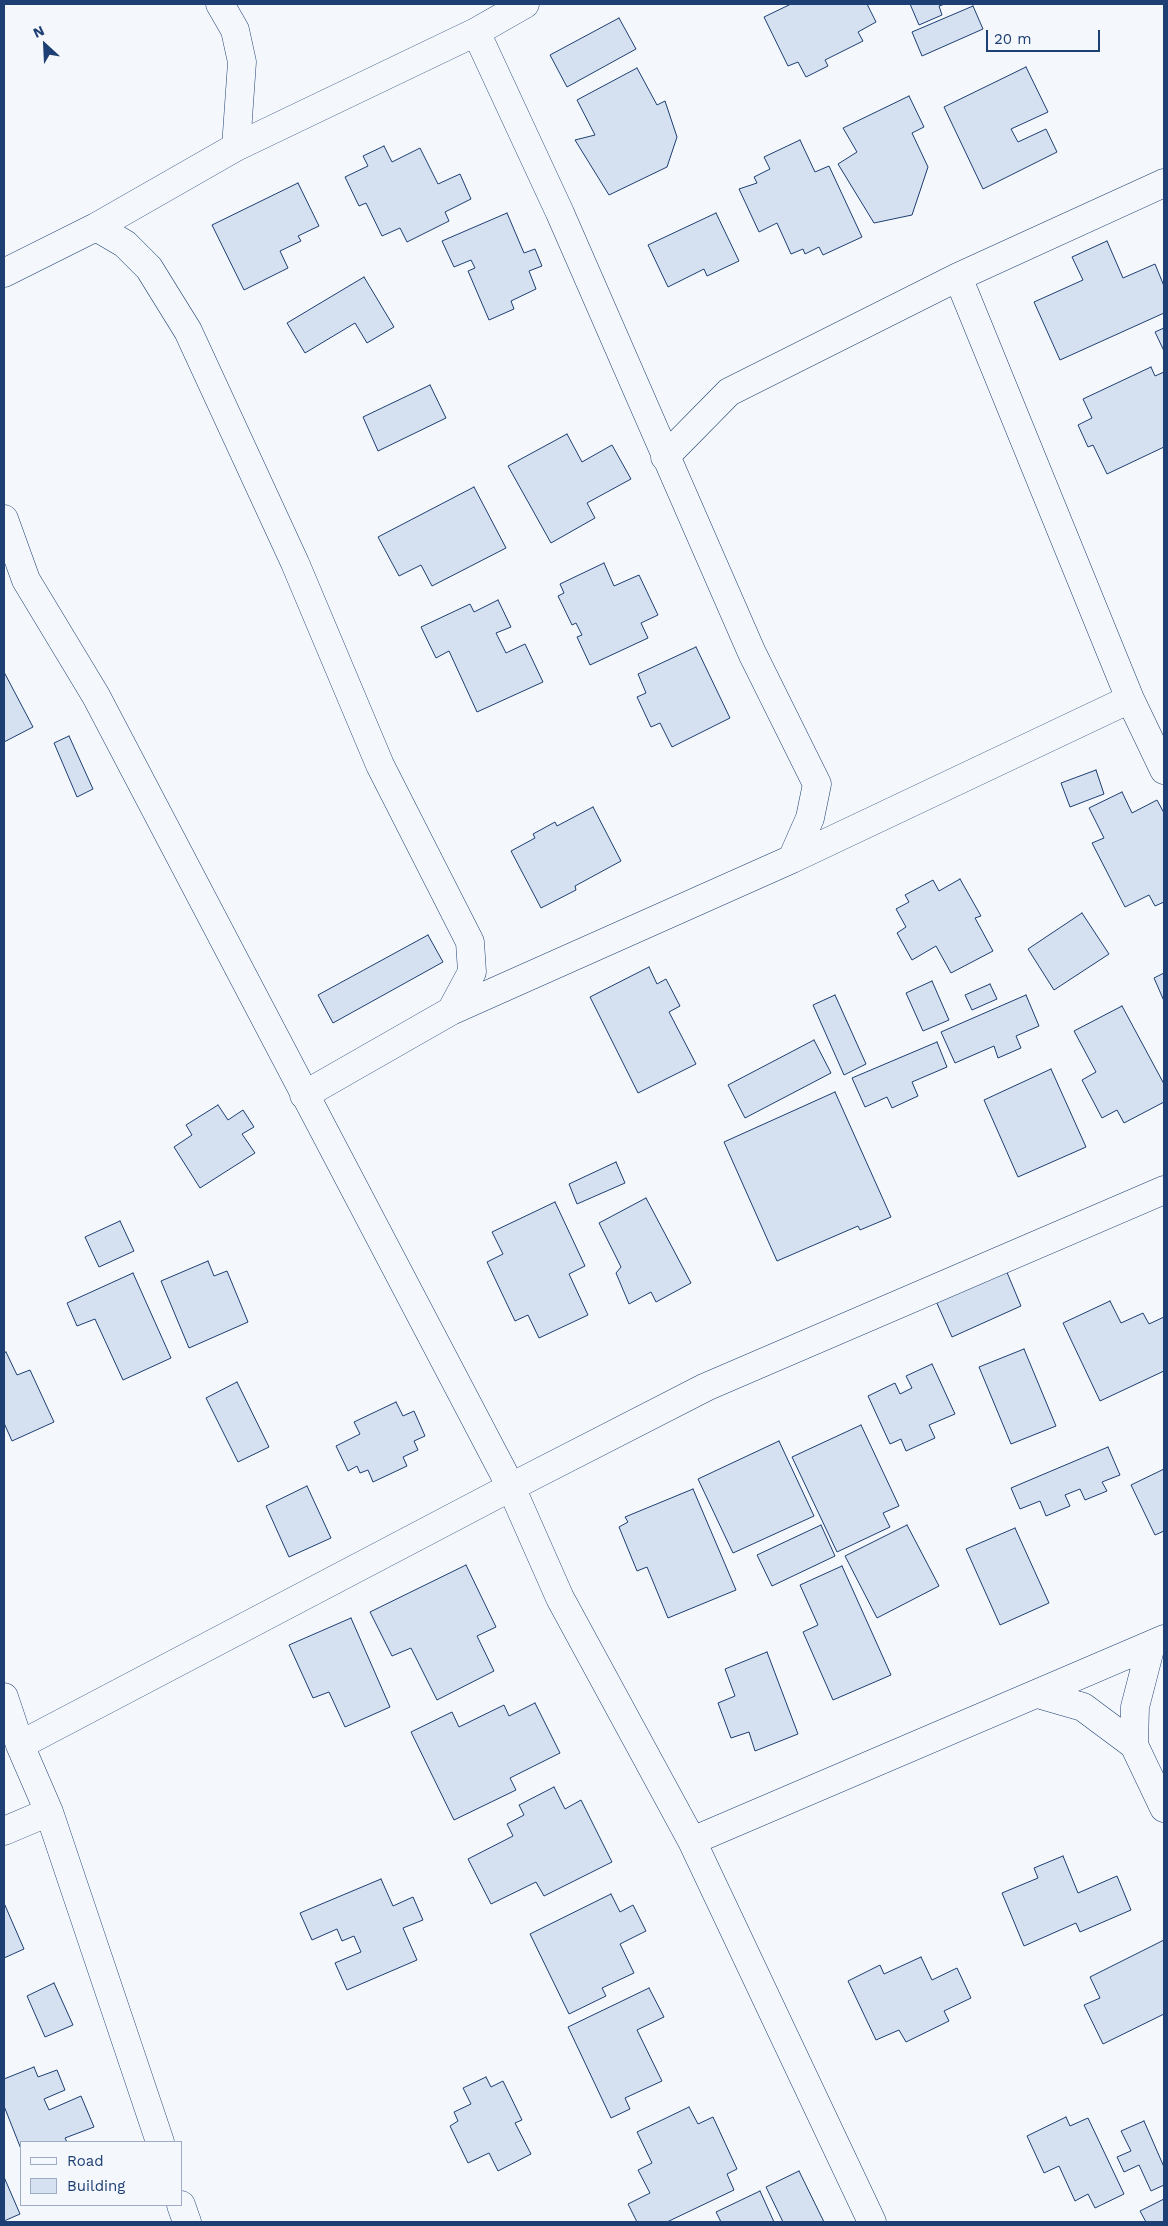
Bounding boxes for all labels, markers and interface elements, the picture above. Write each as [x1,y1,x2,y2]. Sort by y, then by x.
north arrow [20,20,70,70]
scale bar [988,20,1102,52]
text: N [31,22,47,41]
text: 20 m [994,30,1032,48]
legend [20,2141,182,2206]
text: Road [67,2152,104,2170]
text: Building [67,2177,125,2195]

